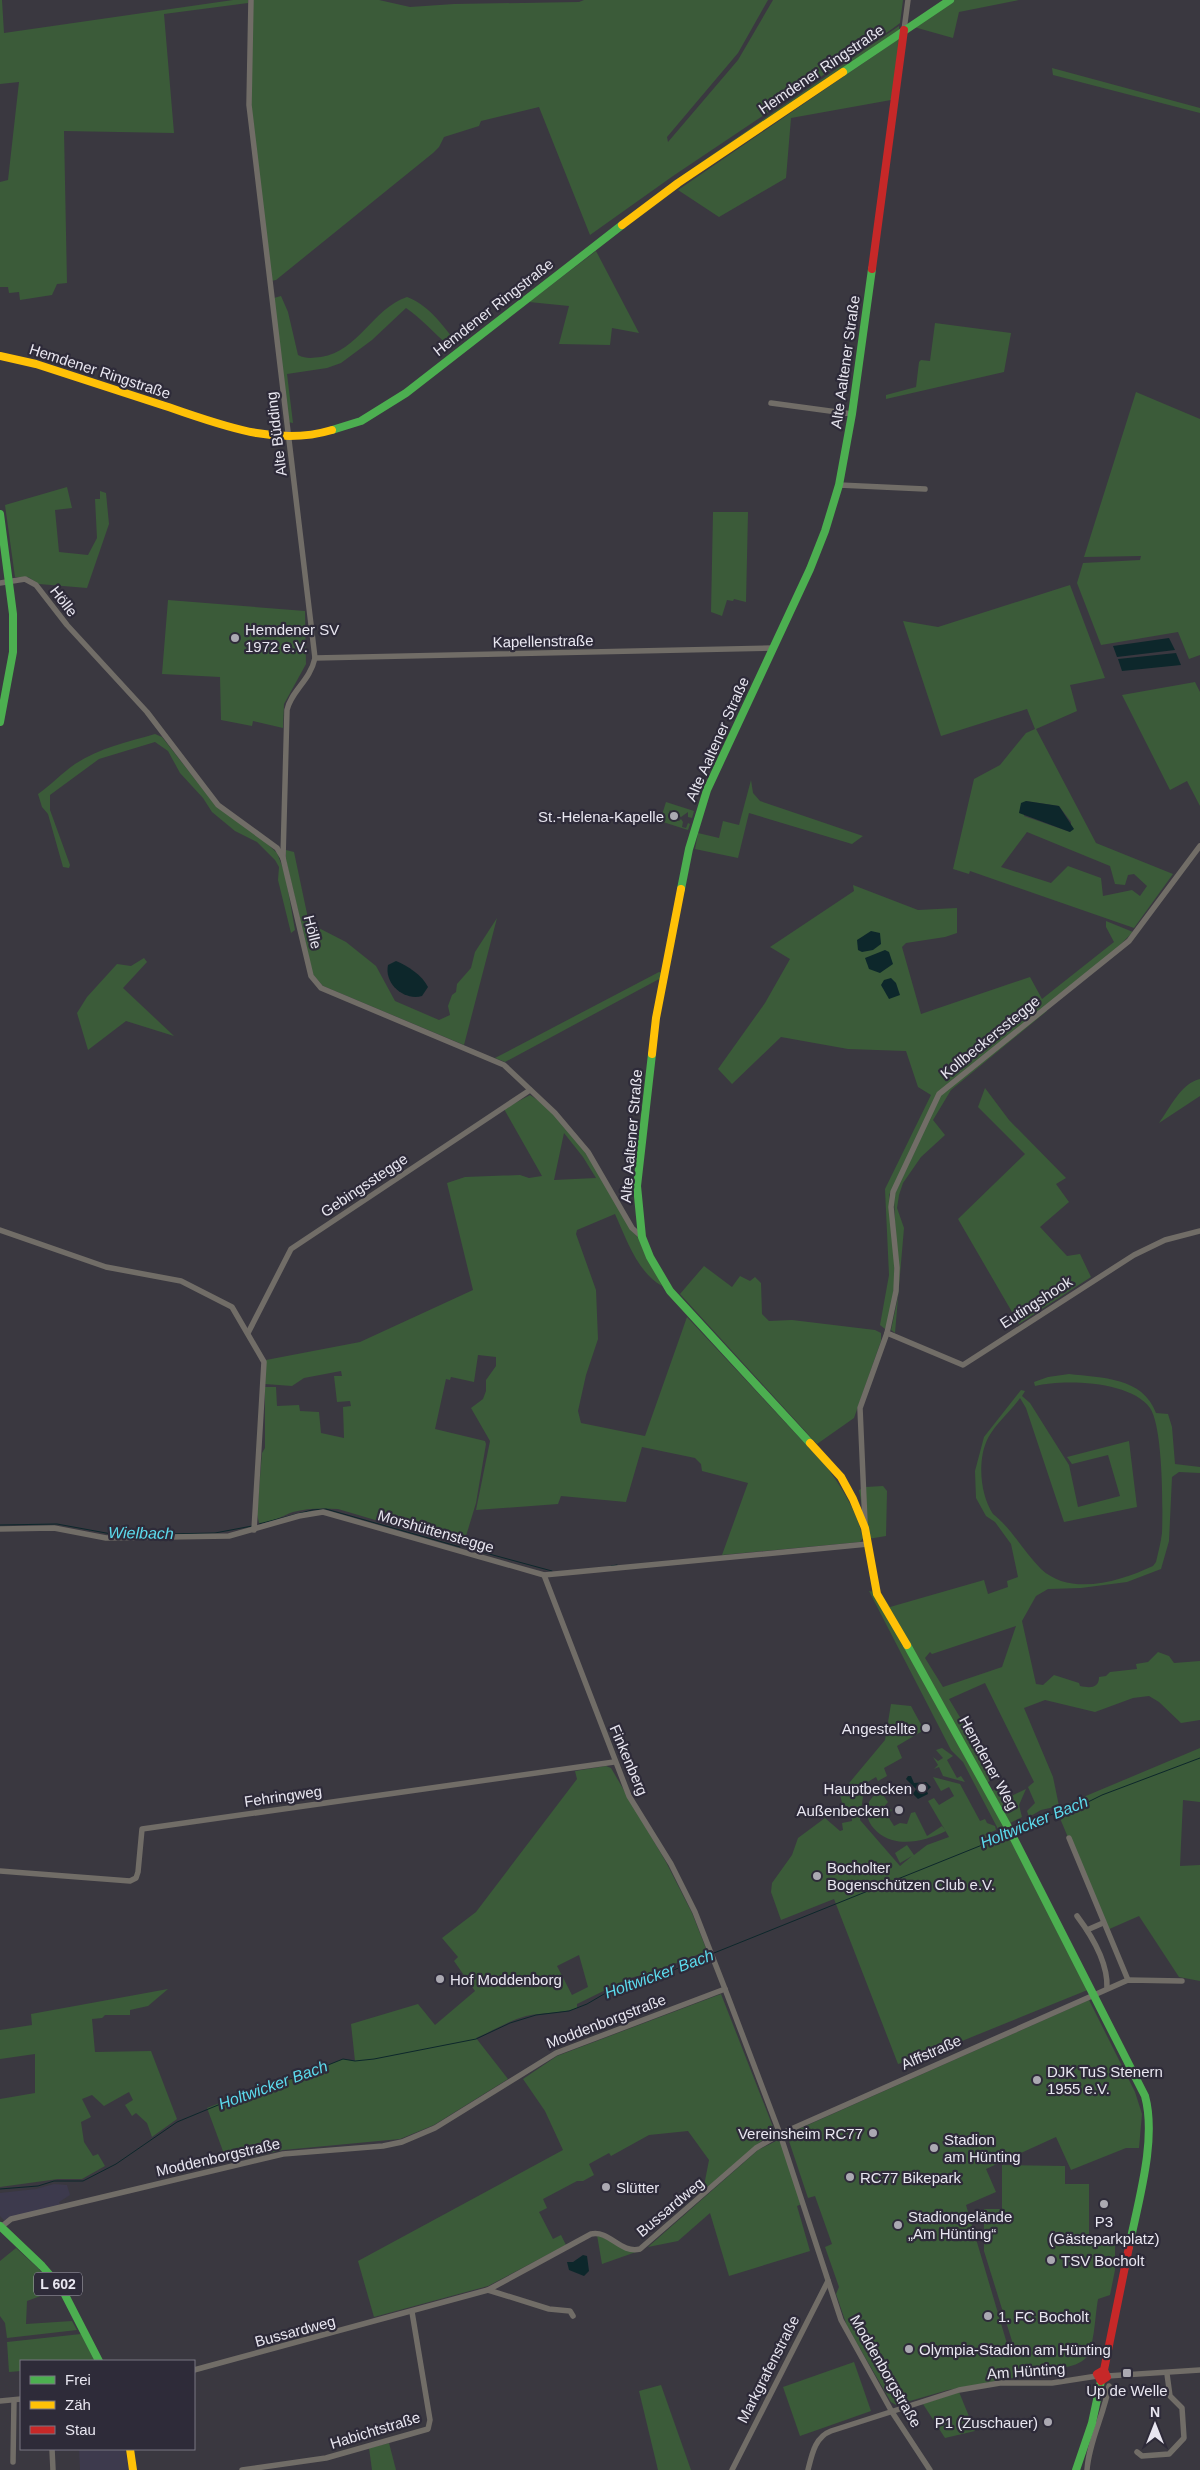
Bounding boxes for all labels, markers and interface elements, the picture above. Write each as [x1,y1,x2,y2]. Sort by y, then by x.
street label: Hemdener Ringstraße [755,21,887,117]
street label: Hemdener Ringstraße [430,255,556,359]
street label: Alte Aaltener Straße [827,294,863,430]
street label: Hemdener Ringstraße [27,340,173,402]
street label: Alte Büdding [262,391,290,477]
street label: Hölle [47,582,81,620]
place label: Hemdener SV 1972 e.V. [245,621,339,655]
marker: Hemdener SV 1972 e.V. [229,632,241,644]
street label: Kapellenstraße [492,632,594,650]
street label: Alte Aaltener Straße [682,674,752,804]
place label: St.-Helena-Kapelle [538,808,664,825]
marker: St.-Helena-Kapelle [668,810,680,822]
street label: Hölle [301,913,325,951]
street label: Kollbeckersstegge [937,992,1043,1082]
street label: Alte Aaltener Straße [617,1068,645,1204]
street label: Gebingsstegge [317,1150,411,1220]
street label: Eutingshook [997,1272,1076,1332]
street label: Morshüttenstegge [376,1506,496,1556]
water label: Wielbach [108,1524,174,1542]
street label: Hemdener Weg [956,1713,1022,1813]
place label: Angestellte [842,1720,916,1737]
street label: Finkenberg [607,1722,651,1798]
marker: Angestellte [920,1722,932,1734]
place label: Hauptbecken [824,1780,912,1797]
street label: Fehringweg [243,1782,323,1810]
marker: Hauptbecken [916,1782,928,1794]
water label: Holtwicker Bach [978,1793,1090,1851]
place label: Außenbecken [796,1802,889,1819]
marker: Außenbecken [893,1804,905,1816]
place label: Bocholter Bogenschützen Club e.V. [827,1859,995,1893]
marker: Bocholter Bogenschützen Club e.V. [811,1870,823,1882]
water label: Holtwicker Bach [602,1946,716,2002]
place label: Hof Moddenborg [450,1971,562,1988]
marker: Hof Moddenborg [434,1973,446,1985]
street label: Moddenborgstraße [544,1990,668,2052]
street label: Alffstraße [898,2031,964,2073]
water label: Holtwicker Bach [216,2057,330,2113]
place label: DJK TuS Stenern 1955 e.V. [1047,2063,1163,2097]
marker: DJK TuS Stenern 1955 e.V. [1031,2074,1043,2086]
place label: Vereinsheim RC77 [738,2125,863,2142]
marker: Vereinsheim RC77 [867,2127,879,2139]
place label: Stadion am Hünting [944,2131,1021,2165]
street label: Moddenborgstraße [154,2134,282,2180]
marker: Stadion am Hünting [928,2142,940,2154]
place label: RC77 Bikepark [860,2169,961,2186]
marker: RC77 Bikepark [844,2171,856,2183]
street label: Bussardweg [633,2174,707,2240]
place label: Slütter [616,2179,659,2196]
marker: Slütter [600,2181,612,2193]
marker: P3 (Gästeparkplatz) [1098,2198,1110,2210]
place label: Stadiongelände „Am Hünting“ [908,2208,1012,2242]
place label: P3 (Gästeparkplatz) [1049,2213,1159,2247]
marker: Stadiongelände „Am Hünting“ [892,2219,904,2231]
place label: TSV Bocholt [1061,2252,1145,2269]
marker: TSV Bocholt [1045,2254,1057,2266]
road number: L 602 [34,2272,82,2296]
place label: 1. FC Bocholt [998,2308,1090,2325]
marker: 1. FC Bocholt [982,2310,994,2322]
street label: Bussardweg [253,2312,337,2350]
street label: Markgrafenstraße [734,2312,802,2426]
street label: Moddenborgstraße [847,2312,925,2430]
place label: Olympia-Stadion am Hünting [919,2341,1111,2358]
marker: Olympia-Stadion am Hünting [903,2343,915,2355]
legend [20,2360,195,2450]
street label: Am Hünting [986,2360,1066,2382]
marker: Up de Welle [1121,2367,1133,2379]
text: Frei [65,2371,91,2388]
place label: Up de Welle [1086,2382,1168,2399]
text: Zäh [65,2396,91,2413]
north arrow [1130,2400,1180,2450]
text: N [1150,2404,1160,2420]
street label: Habichtstraße [328,2408,422,2452]
place label: P1 (Zuschauer) [935,2414,1038,2431]
marker: P1 (Zuschauer) [1042,2416,1054,2428]
text: Stau [65,2421,96,2438]

